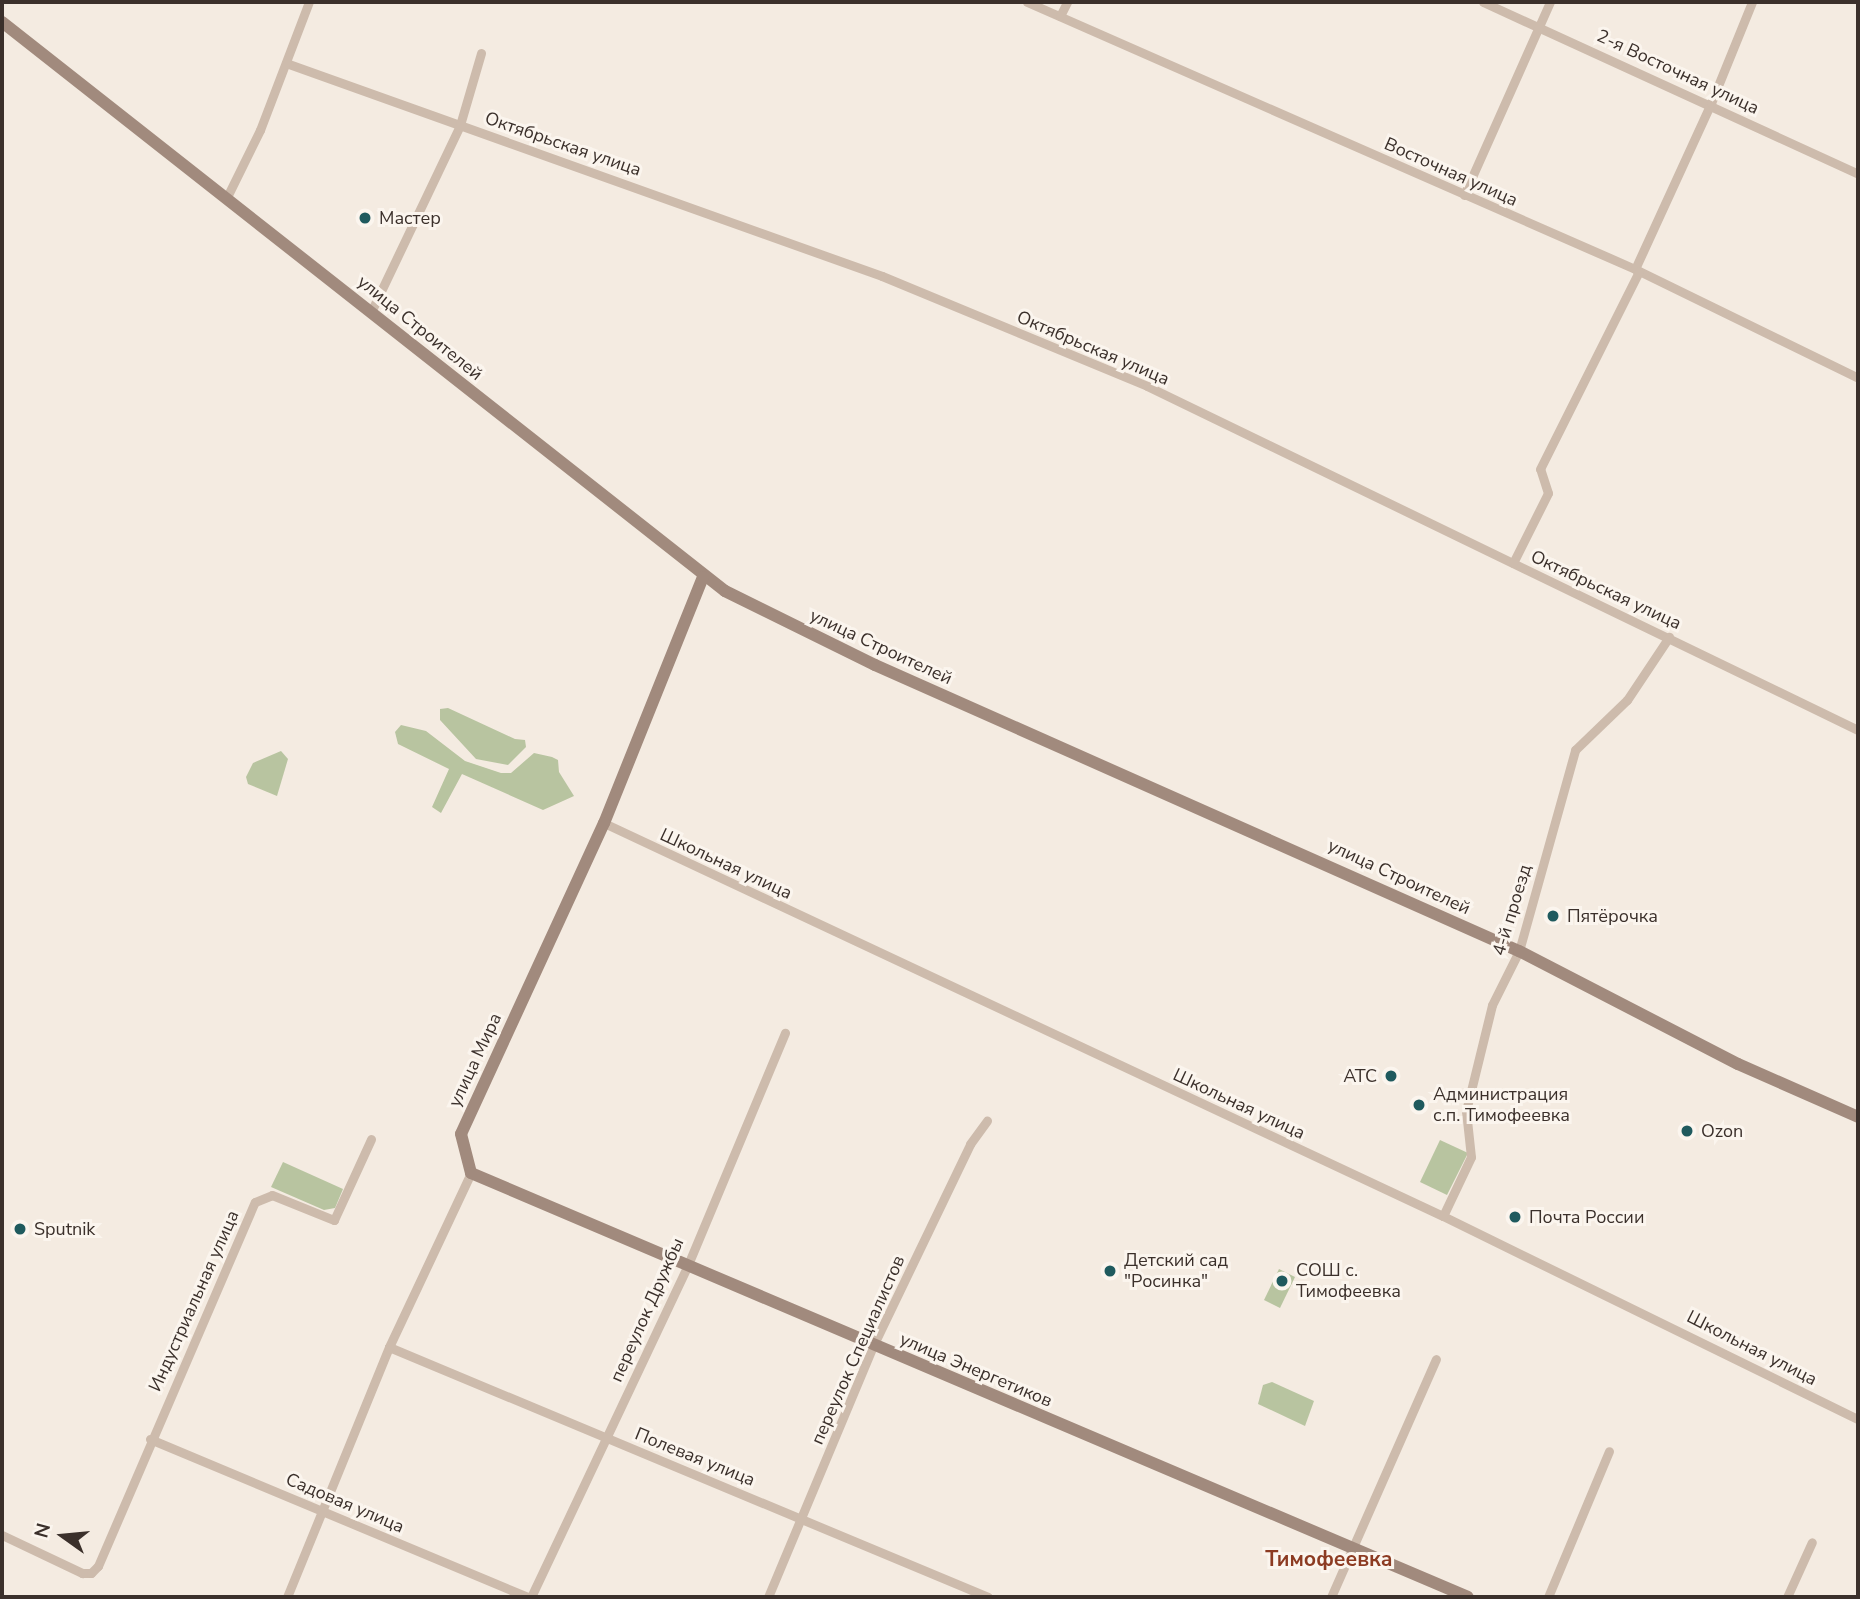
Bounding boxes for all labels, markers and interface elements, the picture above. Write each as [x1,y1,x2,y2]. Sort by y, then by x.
street label: 2-я Восточная улица [1593,25,1763,119]
street label: Октябрьская улица [482,107,644,181]
street label: Восточная улица [1381,133,1521,211]
place label: Мастер [379,207,441,229]
marker: Мастер [357,210,373,226]
street label: улица Строителей [353,271,487,385]
street label: Октябрьская улица [1013,306,1173,390]
street label: Октябрьская улица [1527,546,1685,634]
street label: улица Строителей [806,605,956,689]
street label: Школьная улица [657,824,795,904]
street label: улица Строителей [1324,835,1474,919]
street label: 4-й проезд [1488,862,1536,958]
place label: Пятёрочка [1567,905,1658,927]
marker: Пятёрочка [1545,908,1561,924]
street label: улица Мира [444,1010,506,1110]
street label: Школьная улица [1170,1064,1308,1144]
place label: АТС [1343,1065,1377,1087]
marker: АТС [1383,1068,1399,1084]
place label: Администрация с.п. Тимофеевка [1433,1084,1570,1126]
marker: Администрация с.п. Тимофеевка [1411,1097,1427,1113]
place label: Ozon [1701,1120,1743,1142]
marker: Ozon [1679,1123,1695,1139]
place label: Почта России [1529,1206,1644,1228]
street label: Индустриальная улица [144,1207,244,1395]
marker: Почта России [1507,1209,1523,1225]
place label: Sputnik [34,1218,95,1240]
marker: Sputnik [12,1221,28,1237]
street label: переулок Дружбы [606,1235,688,1385]
place label: Детский сад "Росинка" [1124,1250,1228,1292]
street label: переулок Специалистов [806,1252,910,1448]
place label: СОШ с. Тимофеевка [1296,1260,1401,1302]
marker: Детский сад "Росинка" [1102,1263,1118,1279]
marker: СОШ с. Тимофеевка [1274,1273,1290,1289]
street label: Школьная улица [1683,1306,1821,1390]
street label: улица Энергетиков [897,1328,1055,1412]
street label: Полевая улица [632,1423,758,1491]
street label: Садовая улица [283,1468,407,1538]
north arrow [28,1501,98,1571]
text: N [28,1520,57,1541]
district label: Тимофеевка [1265,1546,1393,1572]

